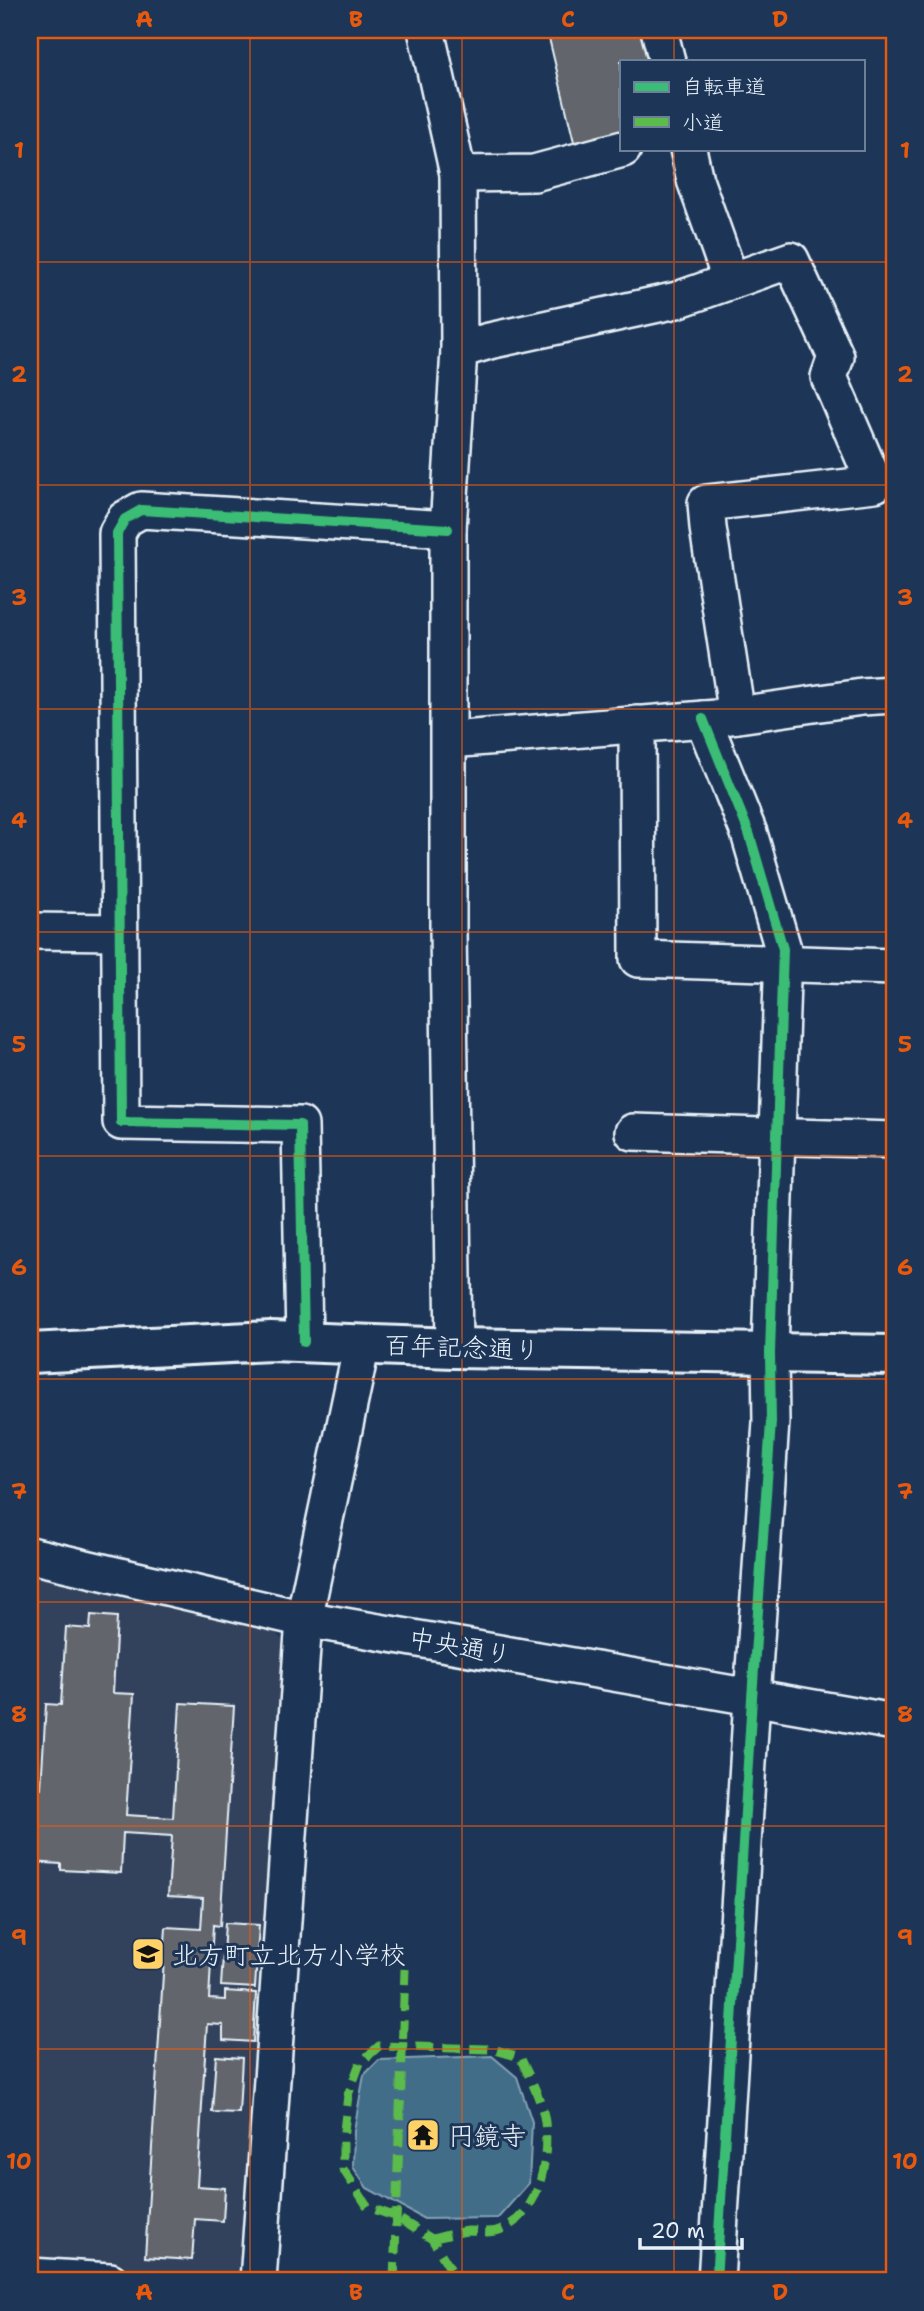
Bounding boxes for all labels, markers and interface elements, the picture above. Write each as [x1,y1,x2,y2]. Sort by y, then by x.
text: A [135,4,153,34]
text: B [349,4,363,34]
text: C [561,4,575,34]
text: D [772,4,788,34]
legend [620,60,864,150]
text: 自転車道 [682,73,766,101]
text: 小道 [682,109,724,137]
text: 1 [14,135,24,165]
text: 1 [900,135,910,165]
text: 2 [11,359,27,389]
text: 2 [897,359,913,389]
text: 3 [11,582,27,612]
text: 3 [897,582,913,612]
text: 4 [11,805,27,835]
text: 4 [897,805,913,835]
text: 5 [12,1029,26,1059]
text: 5 [898,1029,912,1059]
text: 6 [11,1252,27,1282]
text: 6 [897,1252,913,1282]
street label: 百年記念通り [383,1327,541,1367]
text: 7 [11,1476,27,1506]
text: 7 [897,1476,913,1506]
street label: 中央通り [406,1620,514,1672]
text: 8 [11,1699,27,1729]
text: 8 [897,1699,913,1729]
text: 9 [11,1922,27,1952]
text: 9 [897,1922,913,1952]
school or university icon: 北方町立北方小学校 [129,1935,167,1973]
place label: 北方町立北方小学校 [172,1937,406,1972]
temple icon: 円鏡寺 [404,2116,442,2154]
place label: 円鏡寺 [448,2118,526,2153]
text: 10 [6,2146,32,2176]
text: 10 [892,2146,918,2176]
scale bar [640,2206,742,2250]
text: 20 m [651,2217,705,2245]
text: A [135,2277,153,2307]
text: B [349,2277,363,2307]
text: C [561,2277,575,2307]
text: D [772,2277,788,2307]

